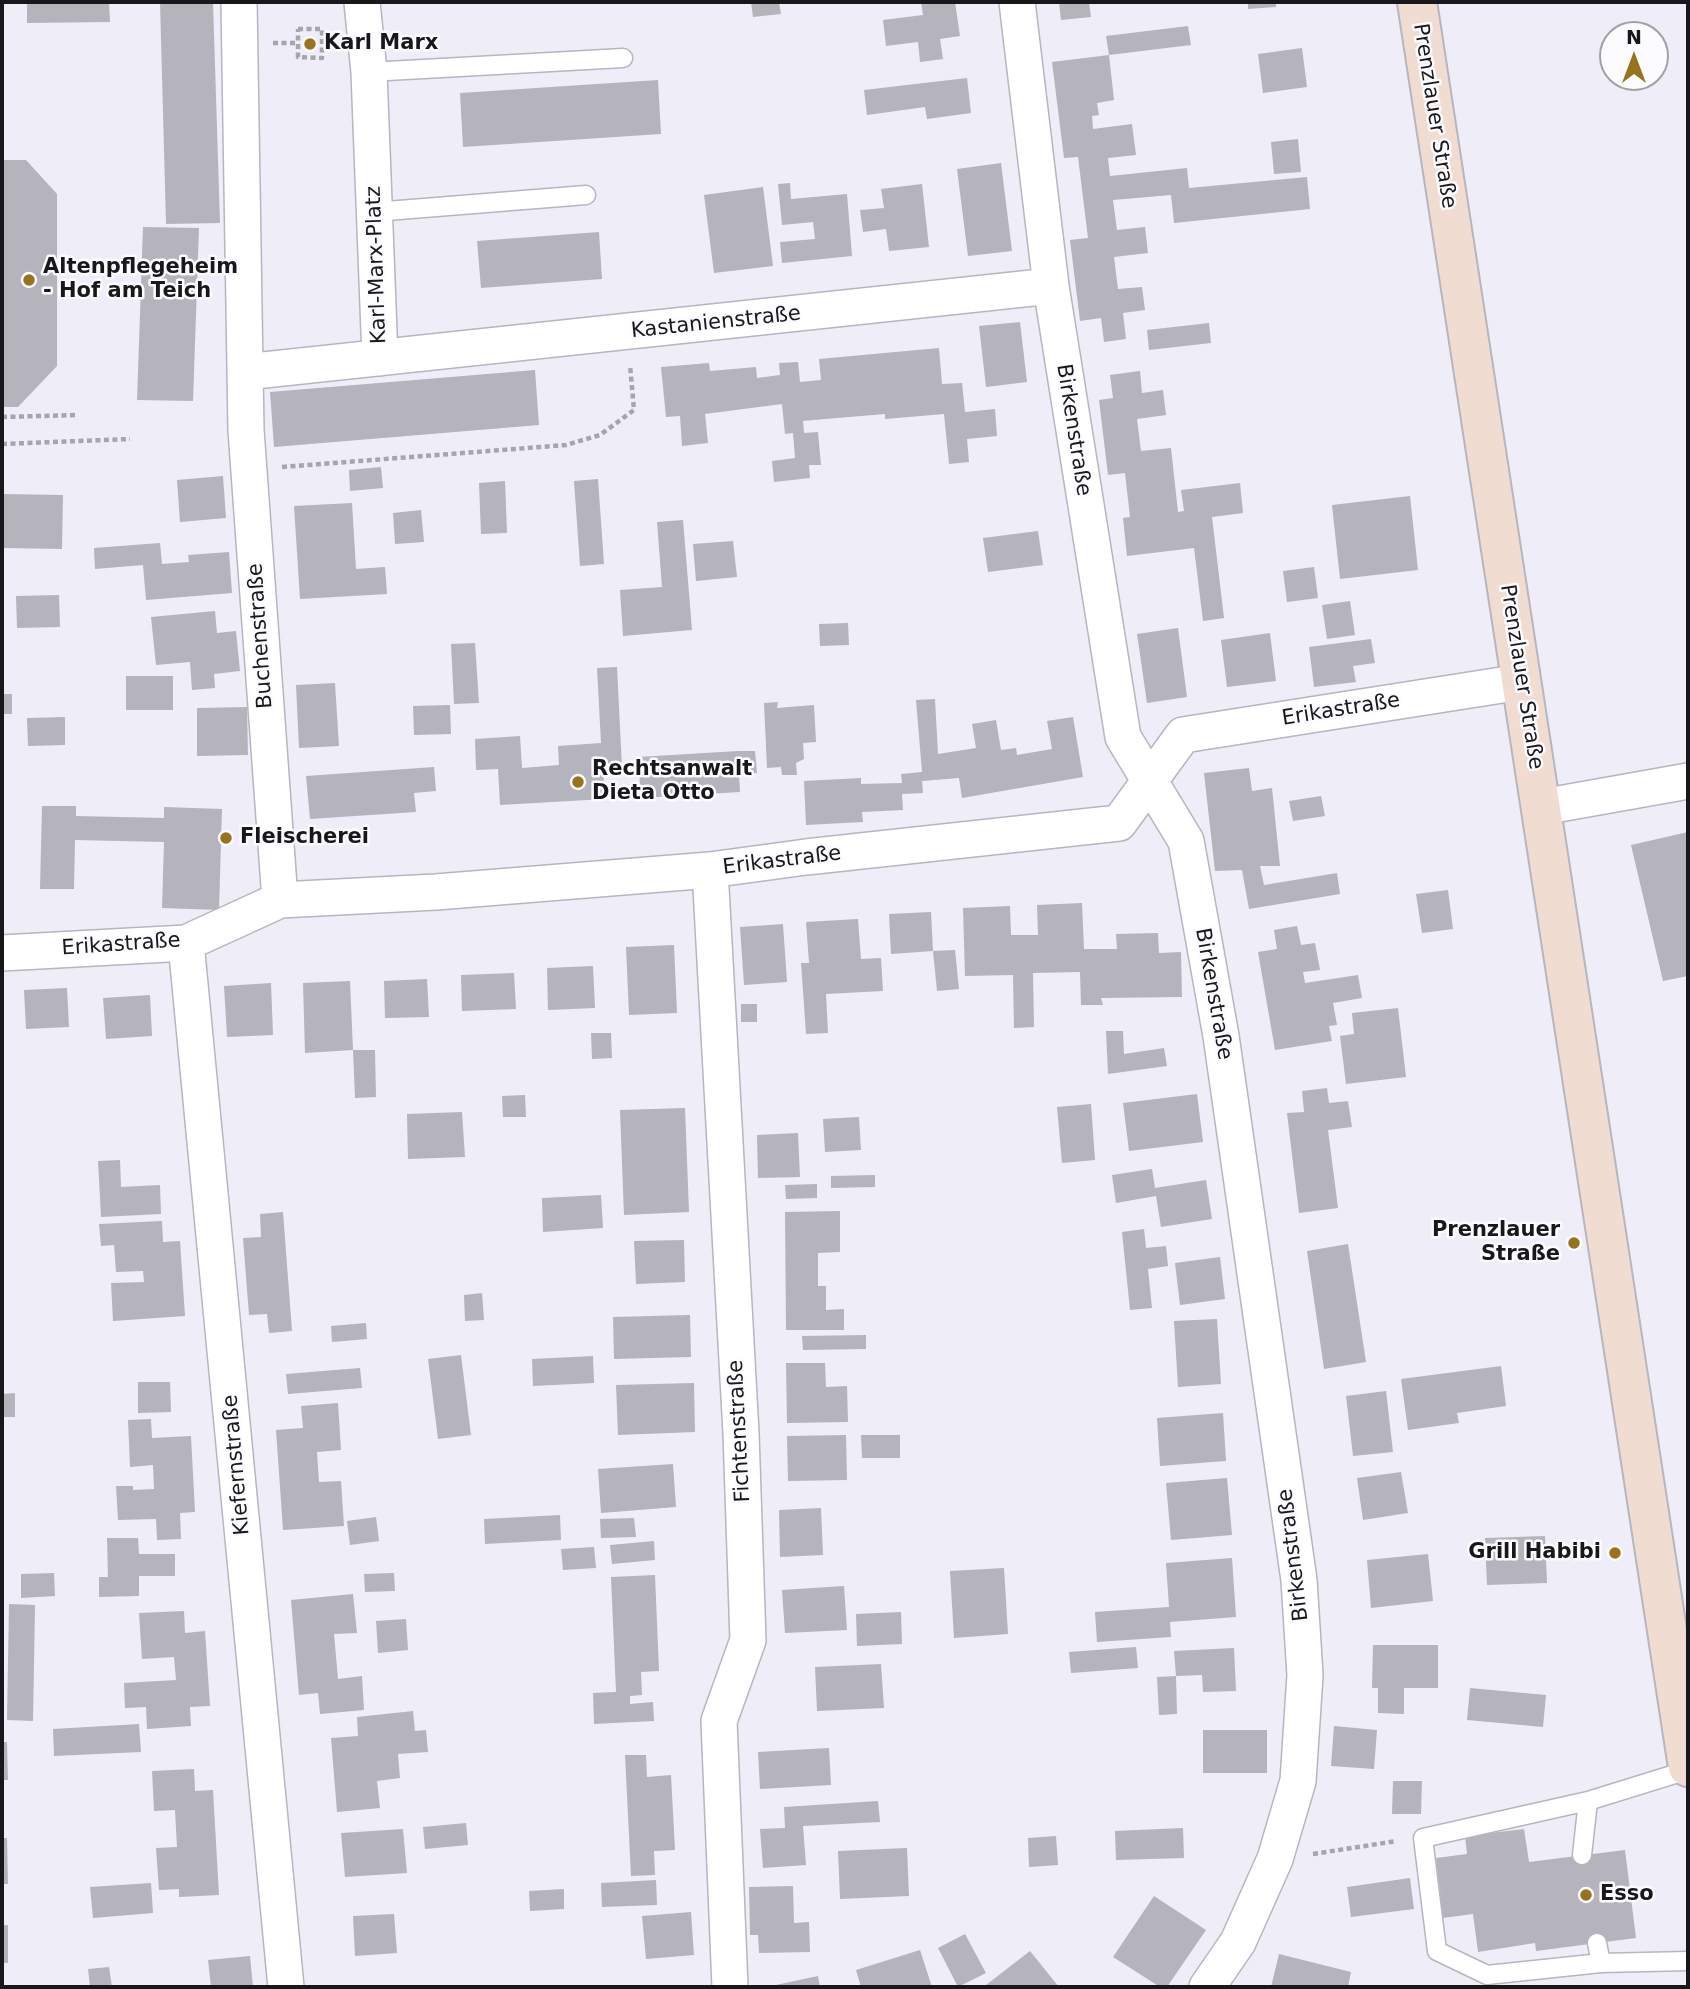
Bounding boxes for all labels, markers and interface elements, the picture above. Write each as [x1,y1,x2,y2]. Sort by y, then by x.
north arrow [1599,21,1669,91]
street label: Prenzlauer Straße [1407,22,1461,210]
text: N [1626,26,1642,48]
place label: Karl Marx [324,31,438,57]
marker: Karl Marx [302,36,318,52]
street label: Karl-Marx-Platz [362,186,392,344]
place label: Altenpflegeheim - Hof am Teich [43,255,238,305]
marker: Altenpflegeheim - Hof am Teich [21,272,37,288]
street label: Kastanienstraße [630,302,802,344]
street label: Birkenstraße [1050,362,1096,498]
street label: Buchenstraße [243,562,279,710]
street label: Prenzlauer Straße [1494,583,1548,771]
street label: Erikastraße [1280,688,1402,732]
place label: Rechtsanwalt Dieta Otto [592,757,752,807]
marker: Rechtsanwalt Dieta Otto [570,774,586,790]
place label: Fleischerei [240,825,369,851]
marker: Fleischerei [218,830,234,846]
street label: Erikastraße [721,841,843,881]
street label: Birkenstraße [1189,926,1237,1062]
street label: Erikastraße [61,928,181,962]
place label: Prenzlauer Straße [1432,1218,1560,1268]
marker: Prenzlauer Straße [1566,1235,1582,1251]
street label: Fichtenstraße [724,1359,756,1503]
street label: Kiefernstraße [218,1394,256,1536]
street label: Birkenstraße [1273,1487,1315,1623]
place label: Grill Habibi [1468,1540,1601,1566]
marker: Grill Habibi [1607,1545,1623,1561]
place label: Esso [1600,1882,1654,1908]
marker: Esso [1578,1887,1594,1903]

